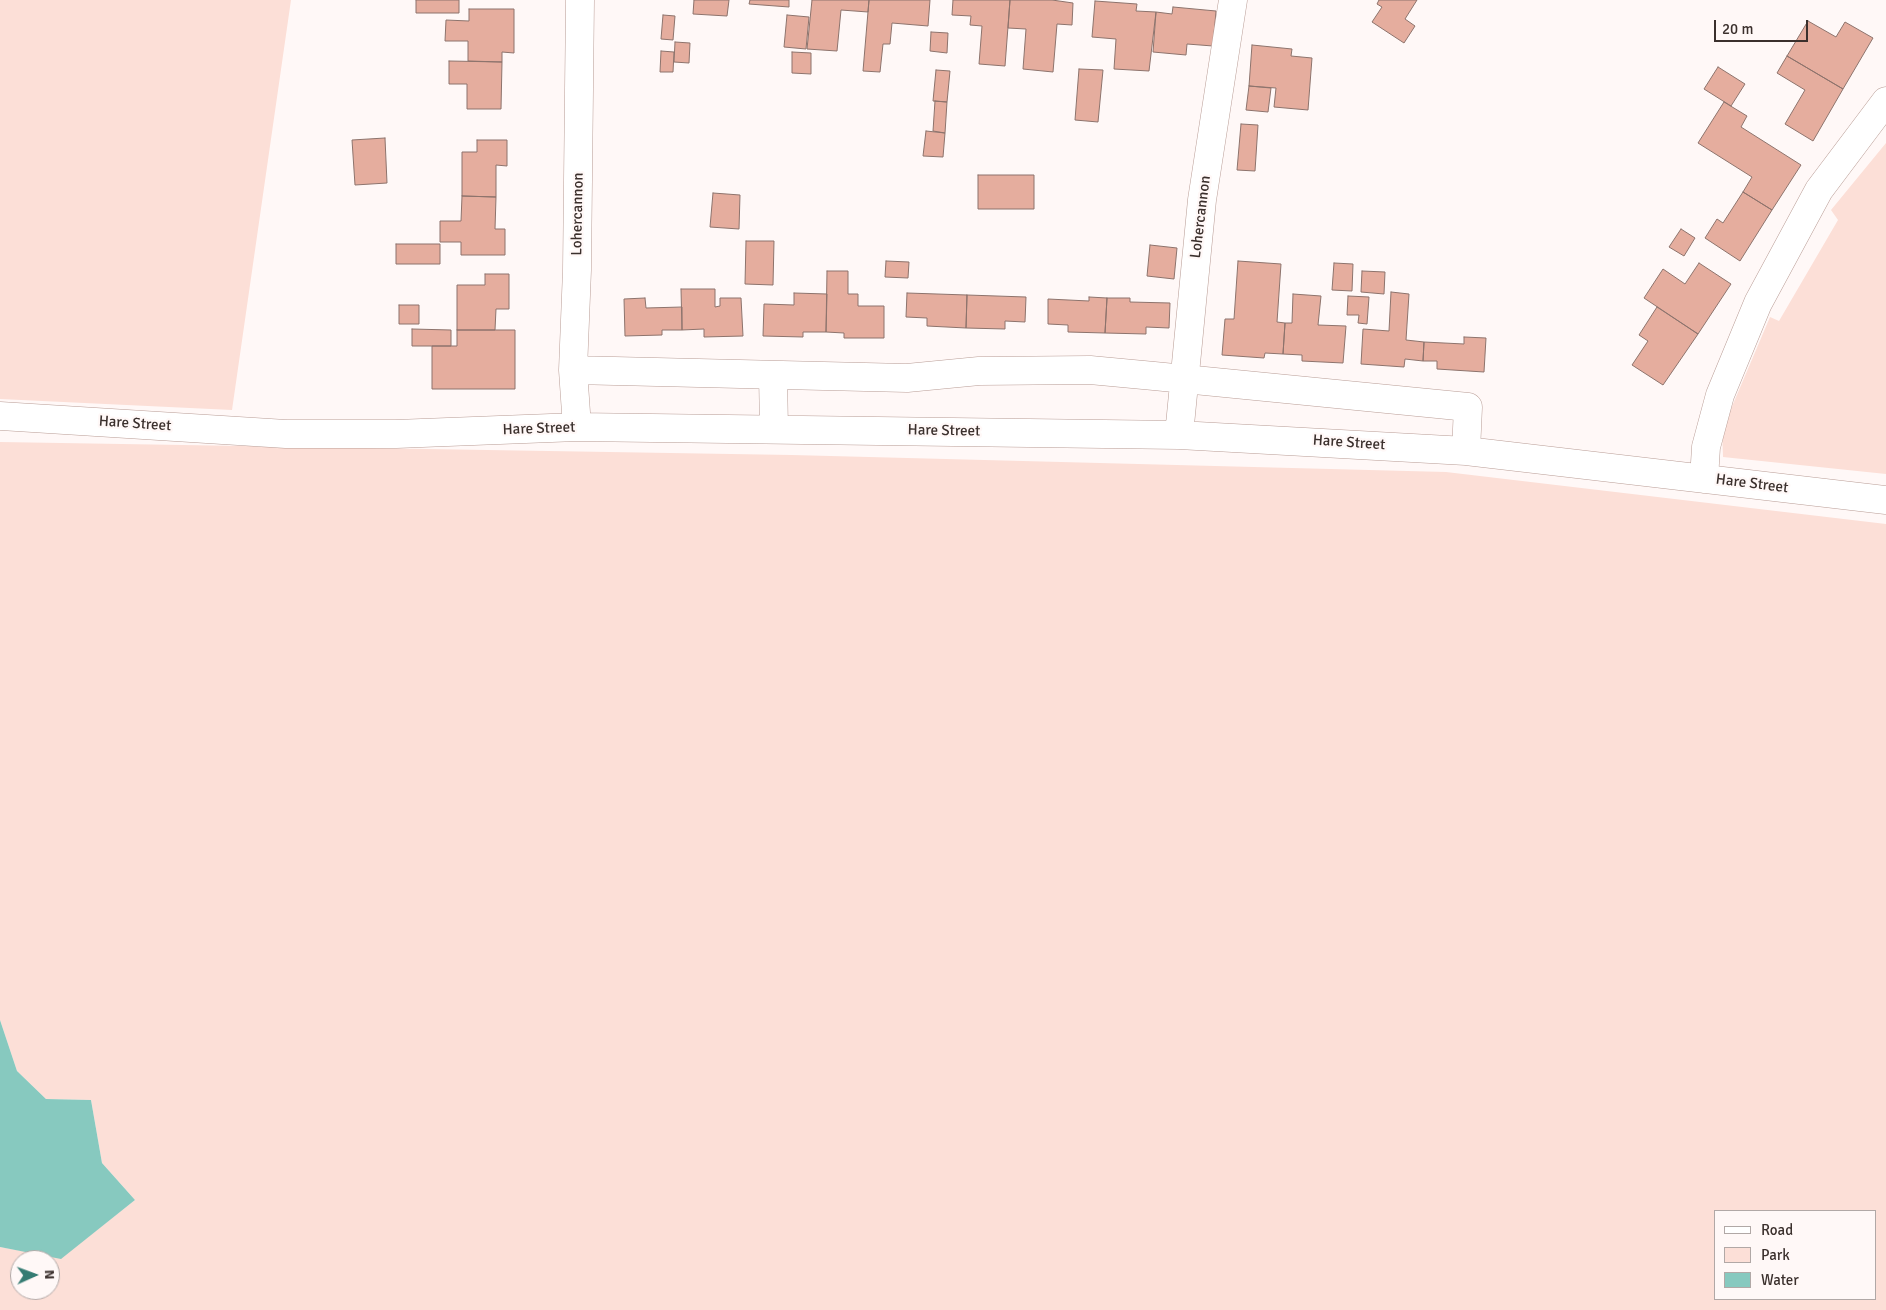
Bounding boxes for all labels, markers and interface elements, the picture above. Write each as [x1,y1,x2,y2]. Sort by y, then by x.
scale bar [1716,10,1810,42]
text: 20 m [1722,20,1753,38]
street label: Lohercannon [568,172,588,256]
street label: Lohercannon [1187,175,1215,259]
street label: Hare Street [98,412,172,436]
street label: Hare Street [502,419,576,439]
street label: Hare Street [907,421,981,441]
street label: Hare Street [1312,431,1386,455]
street label: Hare Street [1715,471,1789,497]
legend [1714,1210,1876,1300]
text: Road [1761,1221,1793,1239]
text: Park [1761,1246,1790,1264]
north arrow [10,1250,60,1300]
text: N [41,1269,58,1280]
text: Water [1761,1271,1799,1289]

